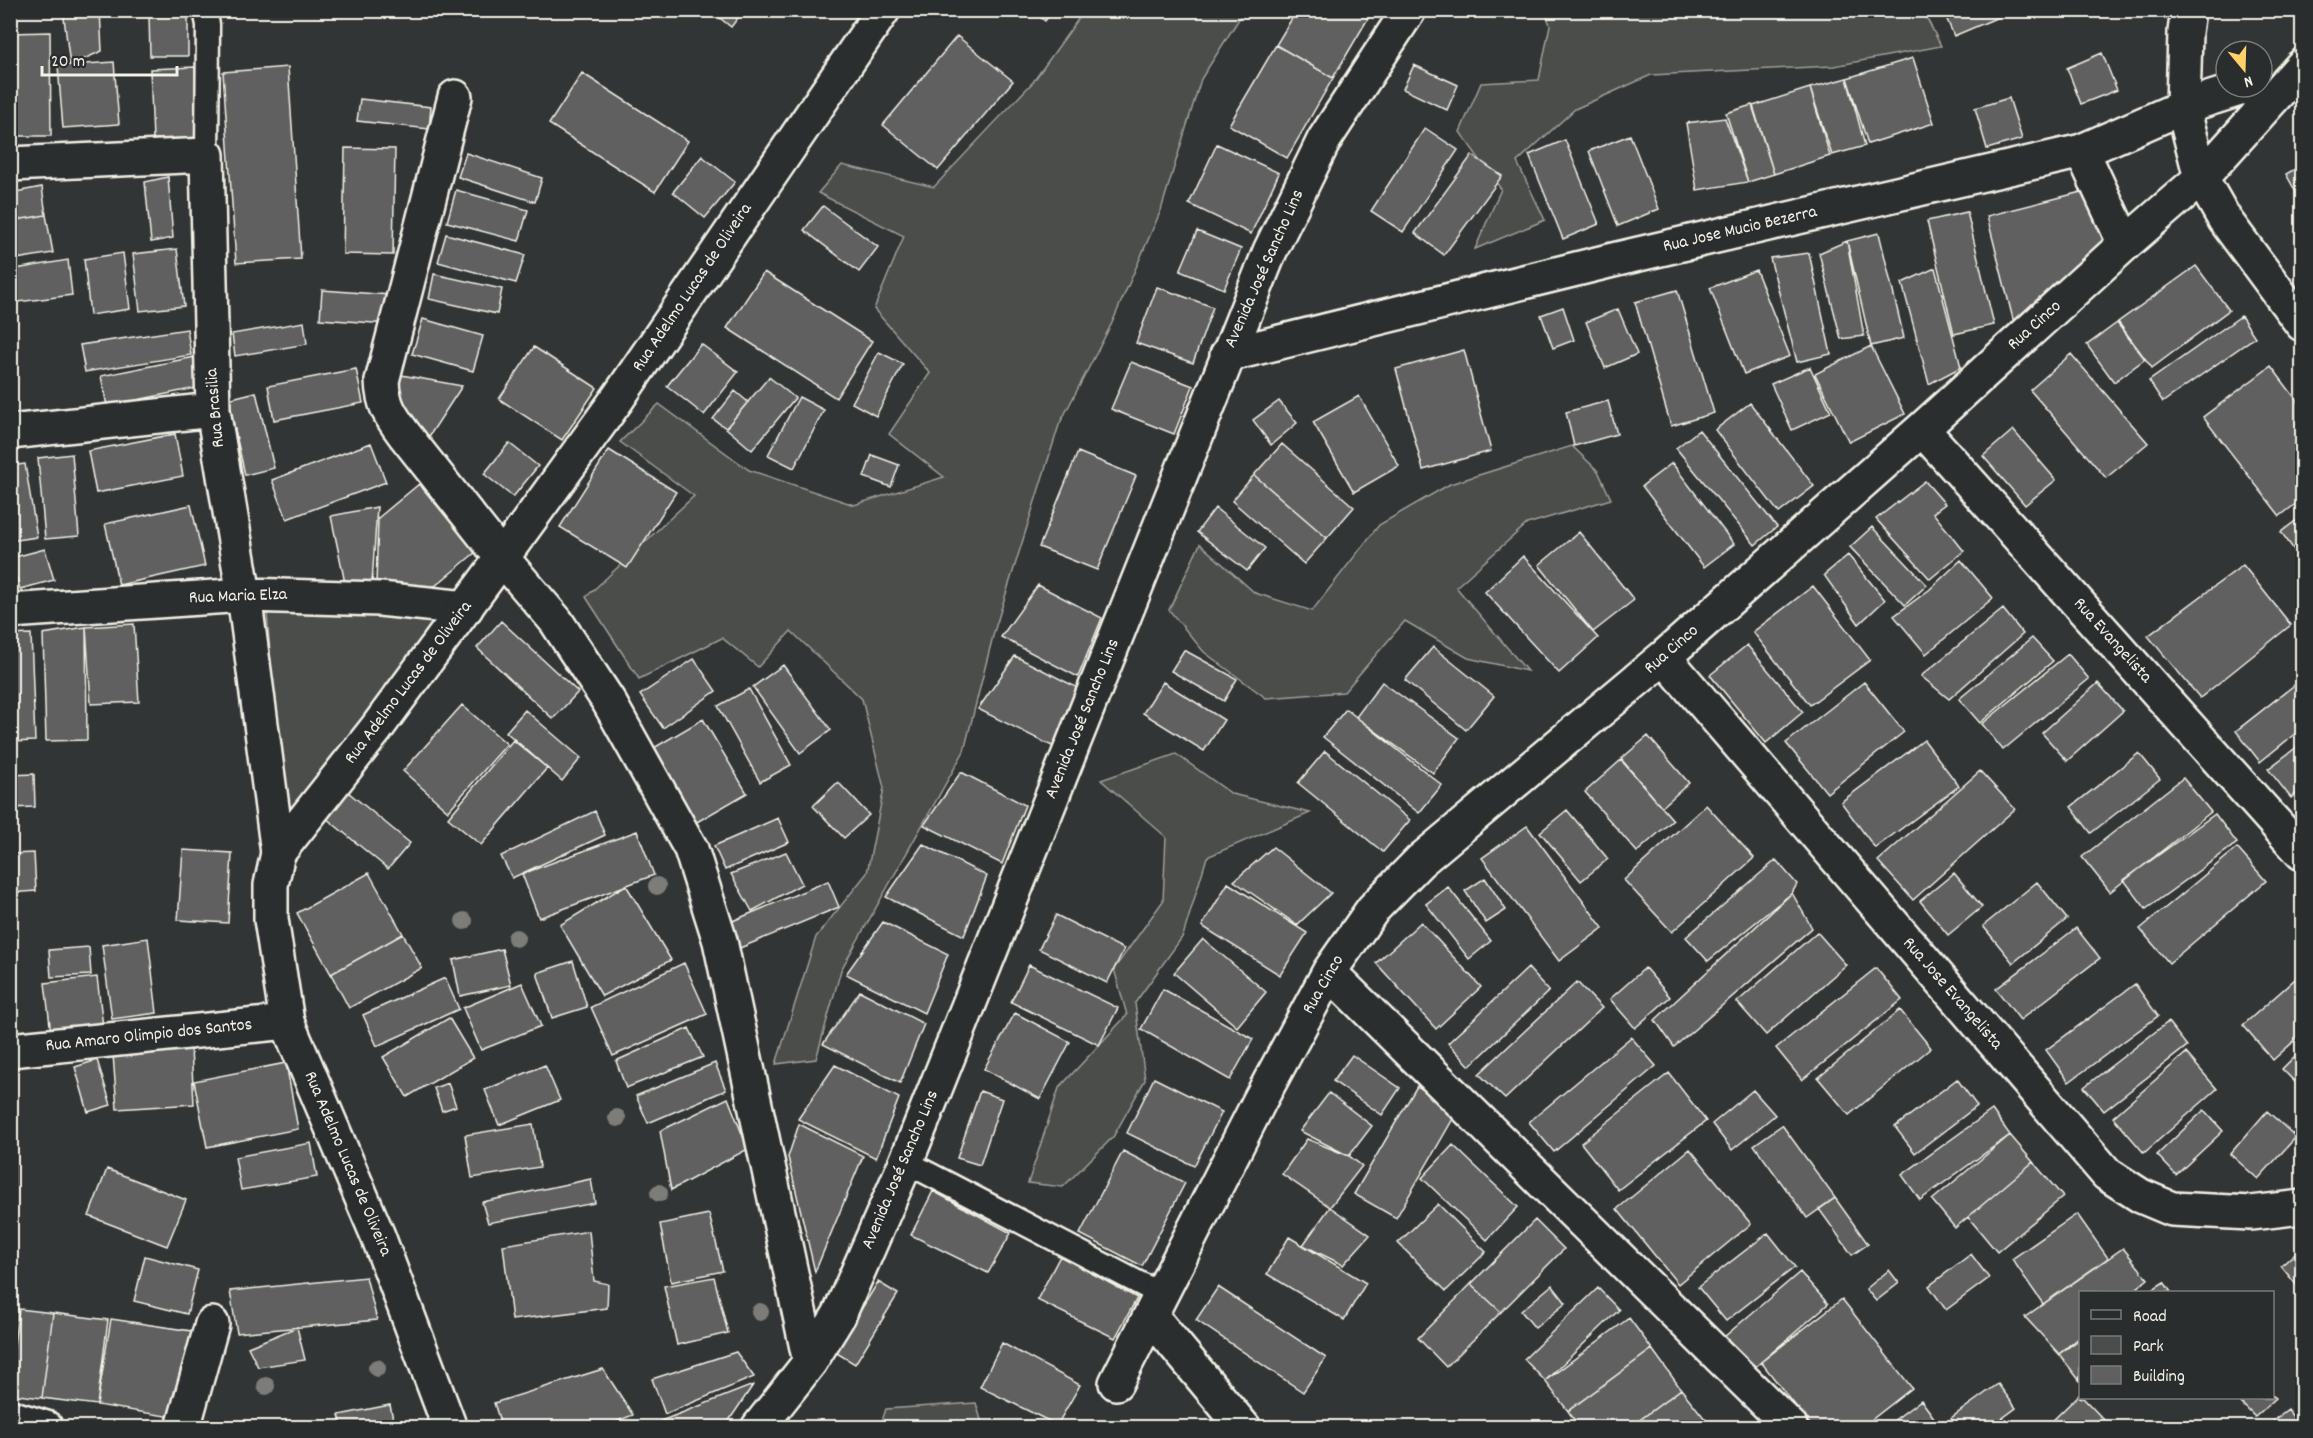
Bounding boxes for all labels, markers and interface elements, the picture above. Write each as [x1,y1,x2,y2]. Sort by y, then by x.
scale bar [42,39,177,77]
north arrow [2214,39,2274,99]
text: 20 m [51,50,85,75]
text: N [2240,69,2256,93]
street label: Avenida José Sancho Lins [1219,186,1311,352]
street label: Rua Adelmo Lucas de Oliveira [627,198,759,377]
street label: Rua Jose Mucio Bezerra [1661,200,1820,260]
street label: Rua Cinco [2003,295,2067,357]
street label: Rua Brasilia [200,367,232,449]
street label: Rua Maria Elza [188,583,288,611]
street label: Rua Evangelista [2067,593,2158,690]
street label: Rua Adelmo Lucas de Oliveira [339,596,479,770]
street label: Rua Cinco [1639,619,1705,681]
street label: Avenida José Sancho Lins [1039,635,1127,803]
street label: Rua Jose Evangelista [1896,932,2008,1056]
street label: Rua Cinco [1297,951,1351,1019]
street label: Rua Amaro Olimpio dos Santos [44,1013,254,1059]
street label: Rua Adelmo Lucas de Oliveira [297,1068,398,1261]
street label: Avenida José Sancho Lins [856,1087,946,1253]
legend [2079,1291,2274,1399]
text: Road [2133,1305,2167,1330]
text: Park [2133,1335,2164,1360]
text: Building [2133,1365,2185,1390]

